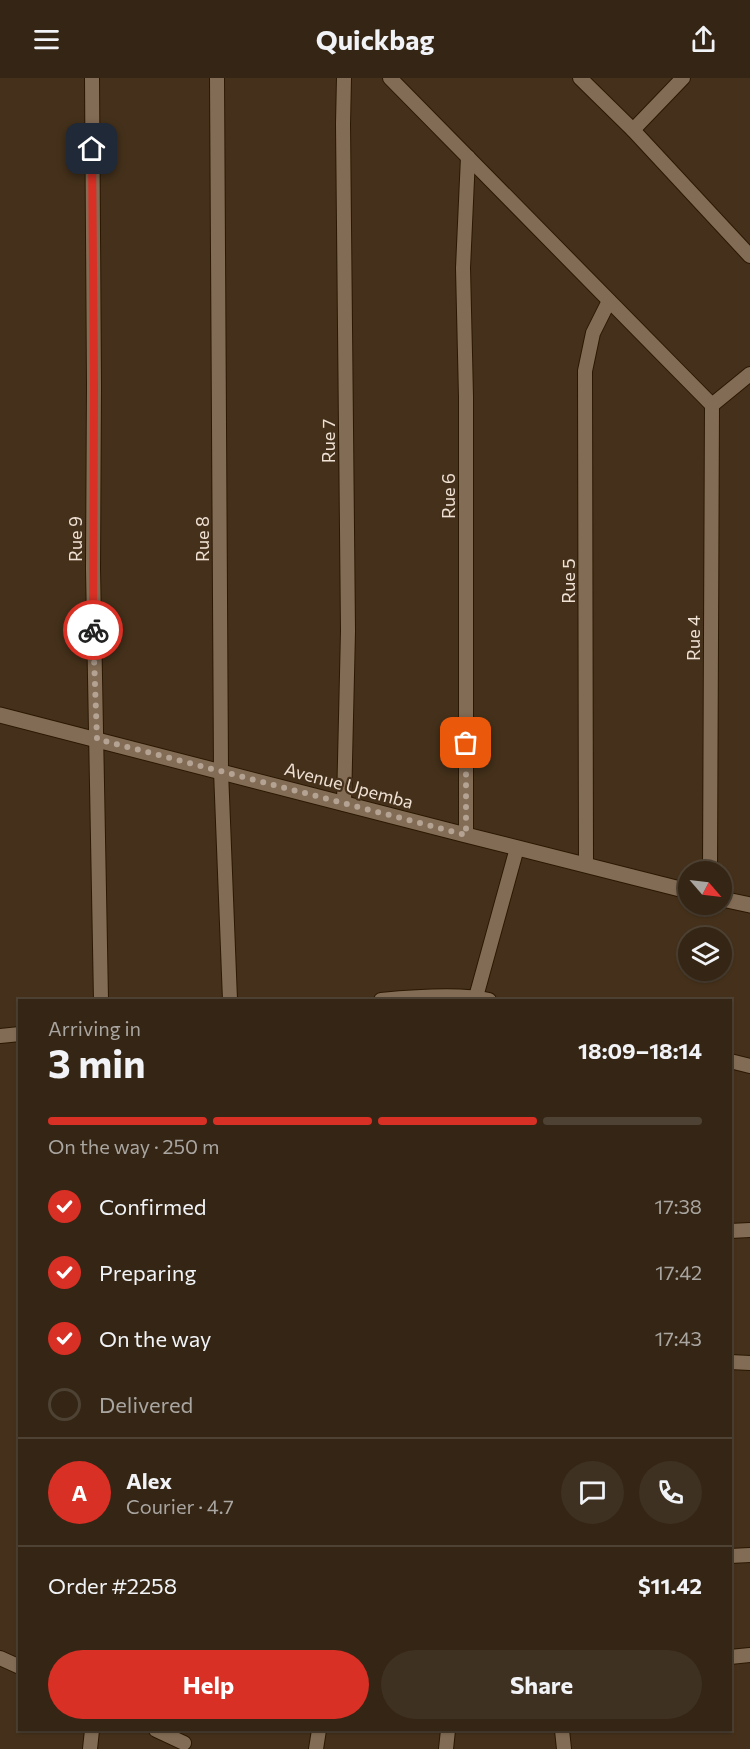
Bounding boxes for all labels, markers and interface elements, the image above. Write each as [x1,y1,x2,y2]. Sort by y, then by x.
icon: menu [30,23,63,56]
text: Quickbag [316,23,434,56]
icon: share [687,23,720,56]
pin [66,123,117,174]
icon: home [75,132,108,165]
street label: Rue 7 [317,419,339,463]
street label: Rue 6 [437,473,459,519]
street label: Rue 9 [64,516,86,562]
street label: Rue 8 [191,516,213,562]
street label: Rue 5 [557,558,579,604]
courier [63,600,123,660]
icon: bike [77,614,110,647]
street label: Rue 4 [682,615,704,661]
pin [440,717,491,768]
icon: bag [449,726,482,759]
street label: Avenue Upemba [282,757,416,813]
north arrow [678,861,732,915]
map controls [678,861,732,981]
button: layers [678,927,732,981]
text: Arriving in [48,1016,141,1040]
text: 18:09–18:14 [578,1037,702,1064]
text: 3 min [48,1038,146,1086]
text: On the way · 250 m [48,1134,219,1158]
icon: check [48,1190,81,1223]
text: Confirmed [99,1193,206,1220]
text: 17:38 [655,1194,702,1218]
icon: check [48,1256,81,1289]
text: Preparing [99,1259,196,1286]
text: 17:42 [655,1260,702,1284]
icon: check [48,1322,81,1355]
text: On the way [99,1325,211,1352]
text: 17:43 [655,1326,702,1350]
text: Delivered [99,1391,193,1418]
button: chat [561,1461,624,1524]
button: phone [639,1461,702,1524]
text: Alex [126,1467,172,1494]
text: A [72,1479,87,1506]
text: Courier · 4.7 [126,1494,234,1518]
text: Order #2258 [48,1572,177,1599]
text: $11.42 [638,1572,702,1599]
button: Help [48,1650,369,1719]
button: Share [381,1650,702,1719]

